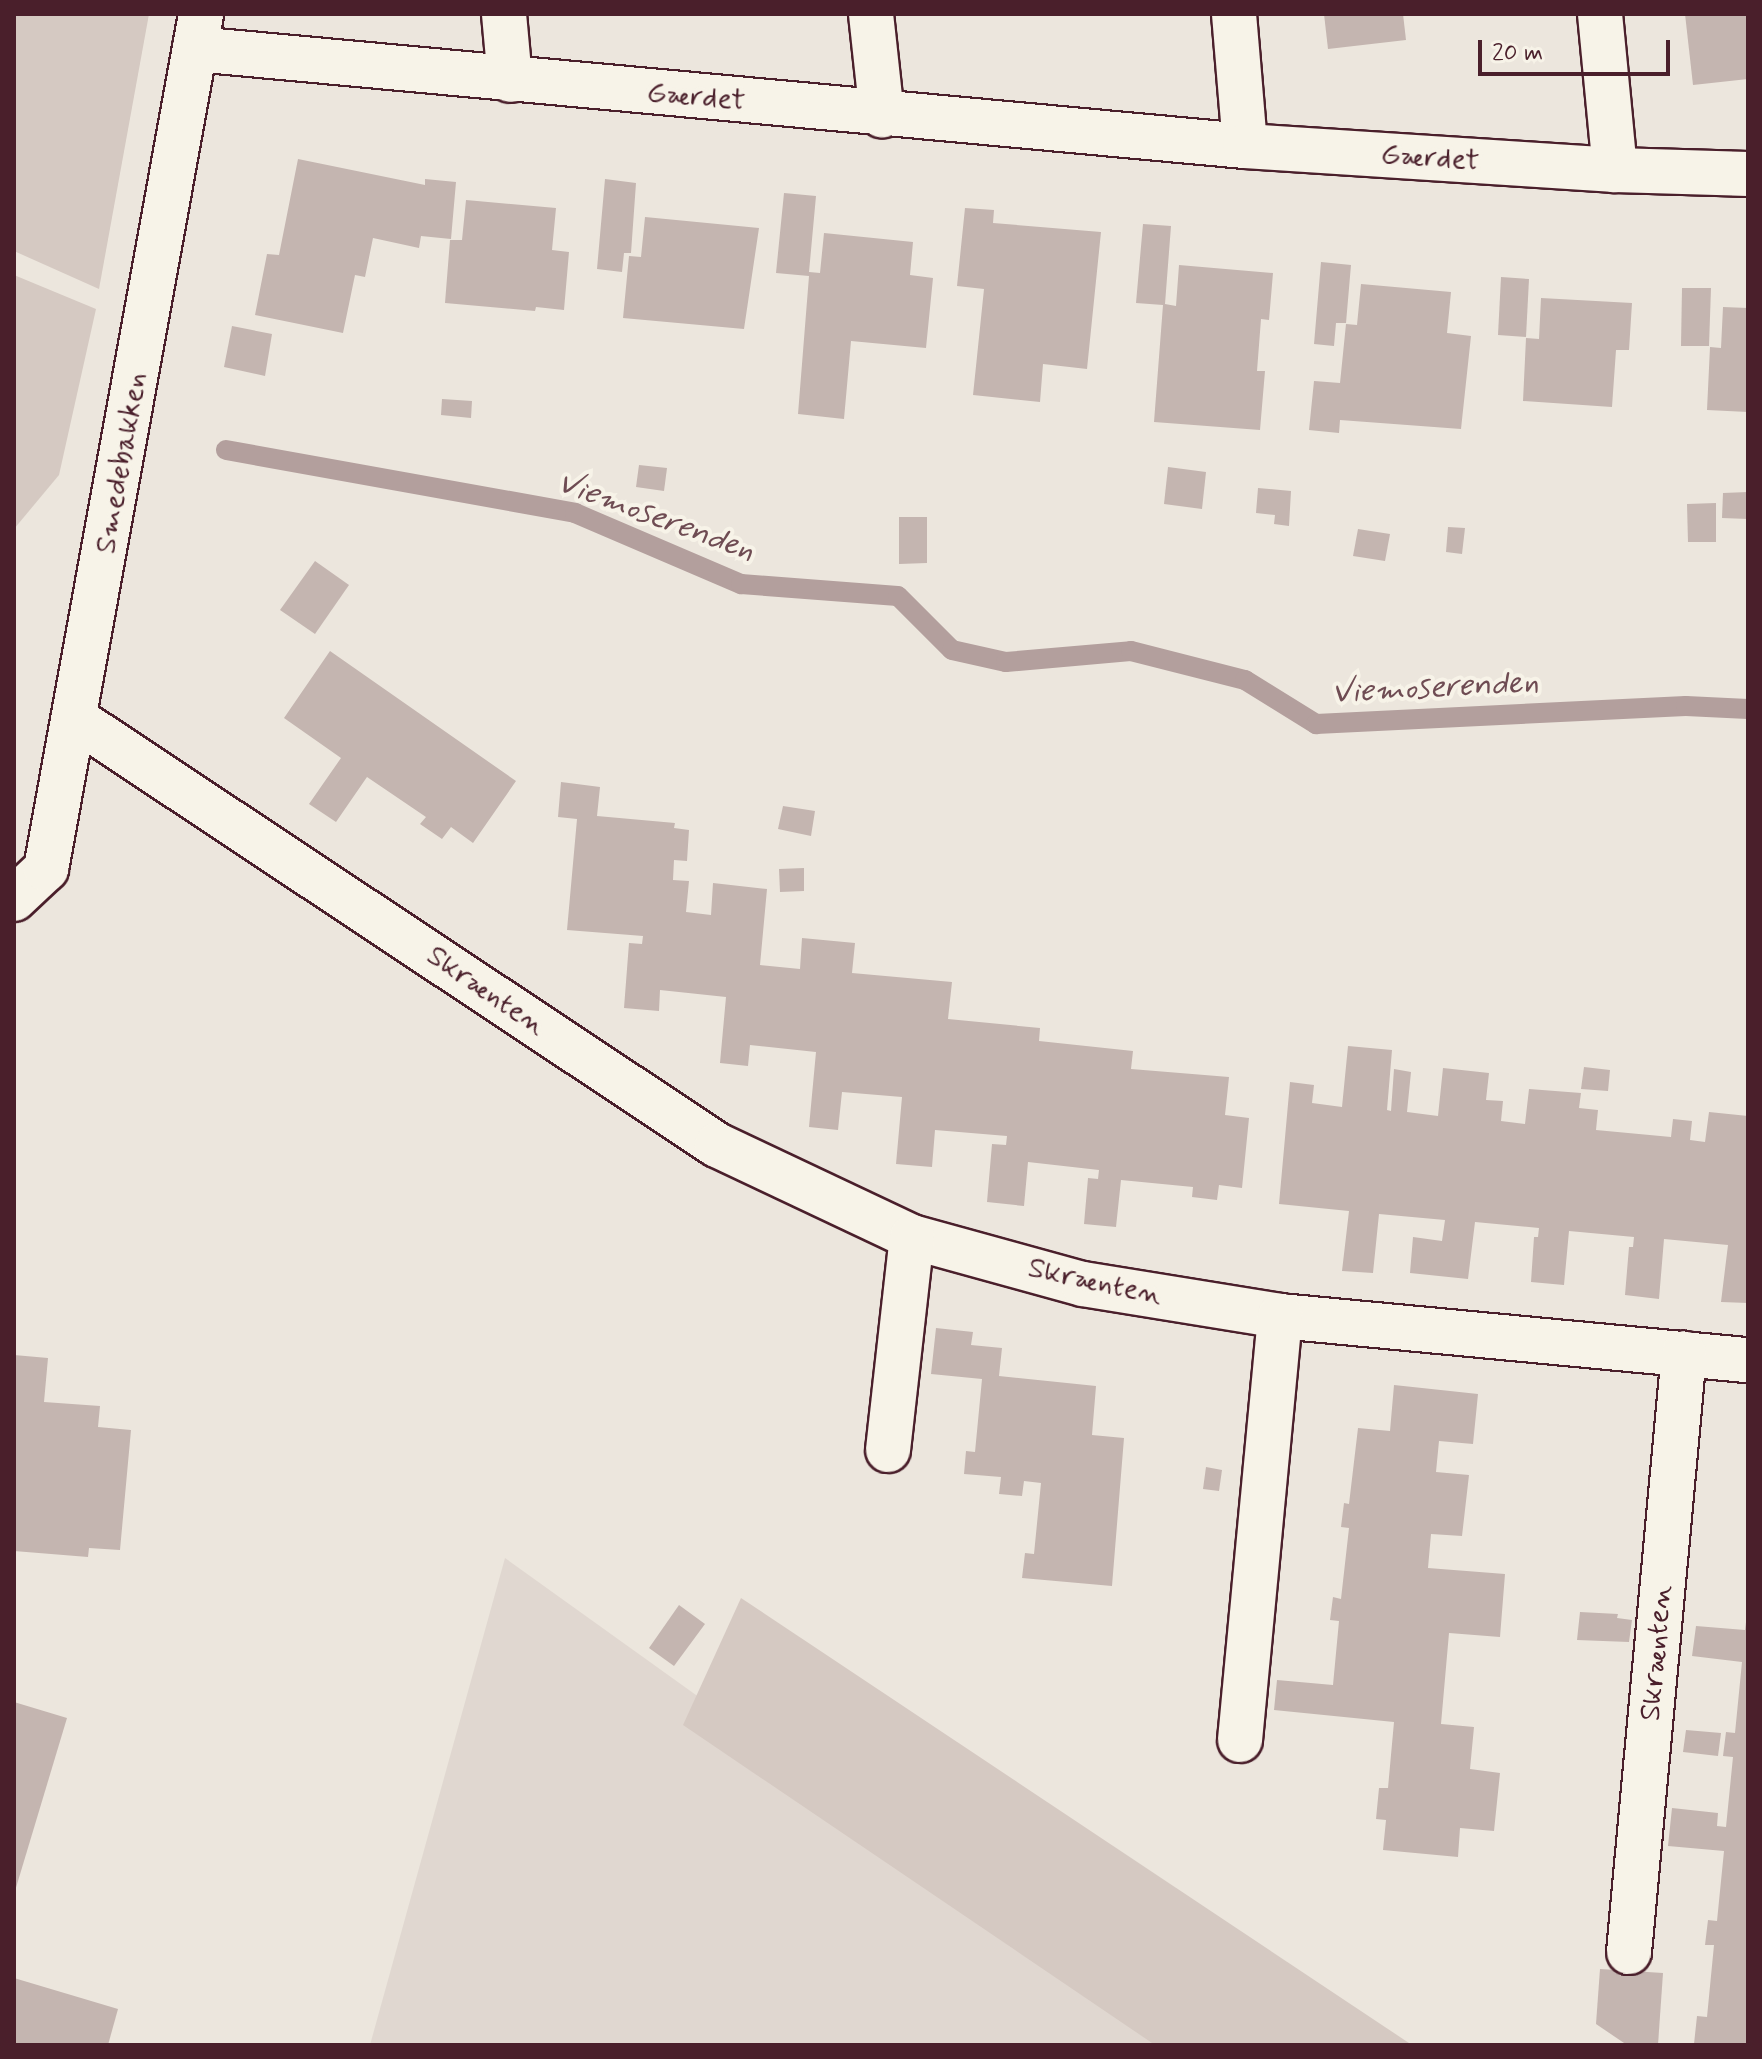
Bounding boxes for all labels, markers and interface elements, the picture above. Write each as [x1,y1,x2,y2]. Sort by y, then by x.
scale bar [1482,24,1674,74]
text: 20 m [1492,38,1543,69]
street label: Gærdet [645,75,747,119]
street label: Gærdet [1380,137,1480,179]
street label: Smedebakken [88,369,156,557]
water label: Viemoserenden [552,463,760,571]
water label: Viemoserenden [1330,663,1540,713]
street label: Skrænten [420,938,552,1044]
street label: Skrænten [1025,1250,1165,1314]
street label: Skrænten [1633,1584,1681,1722]

